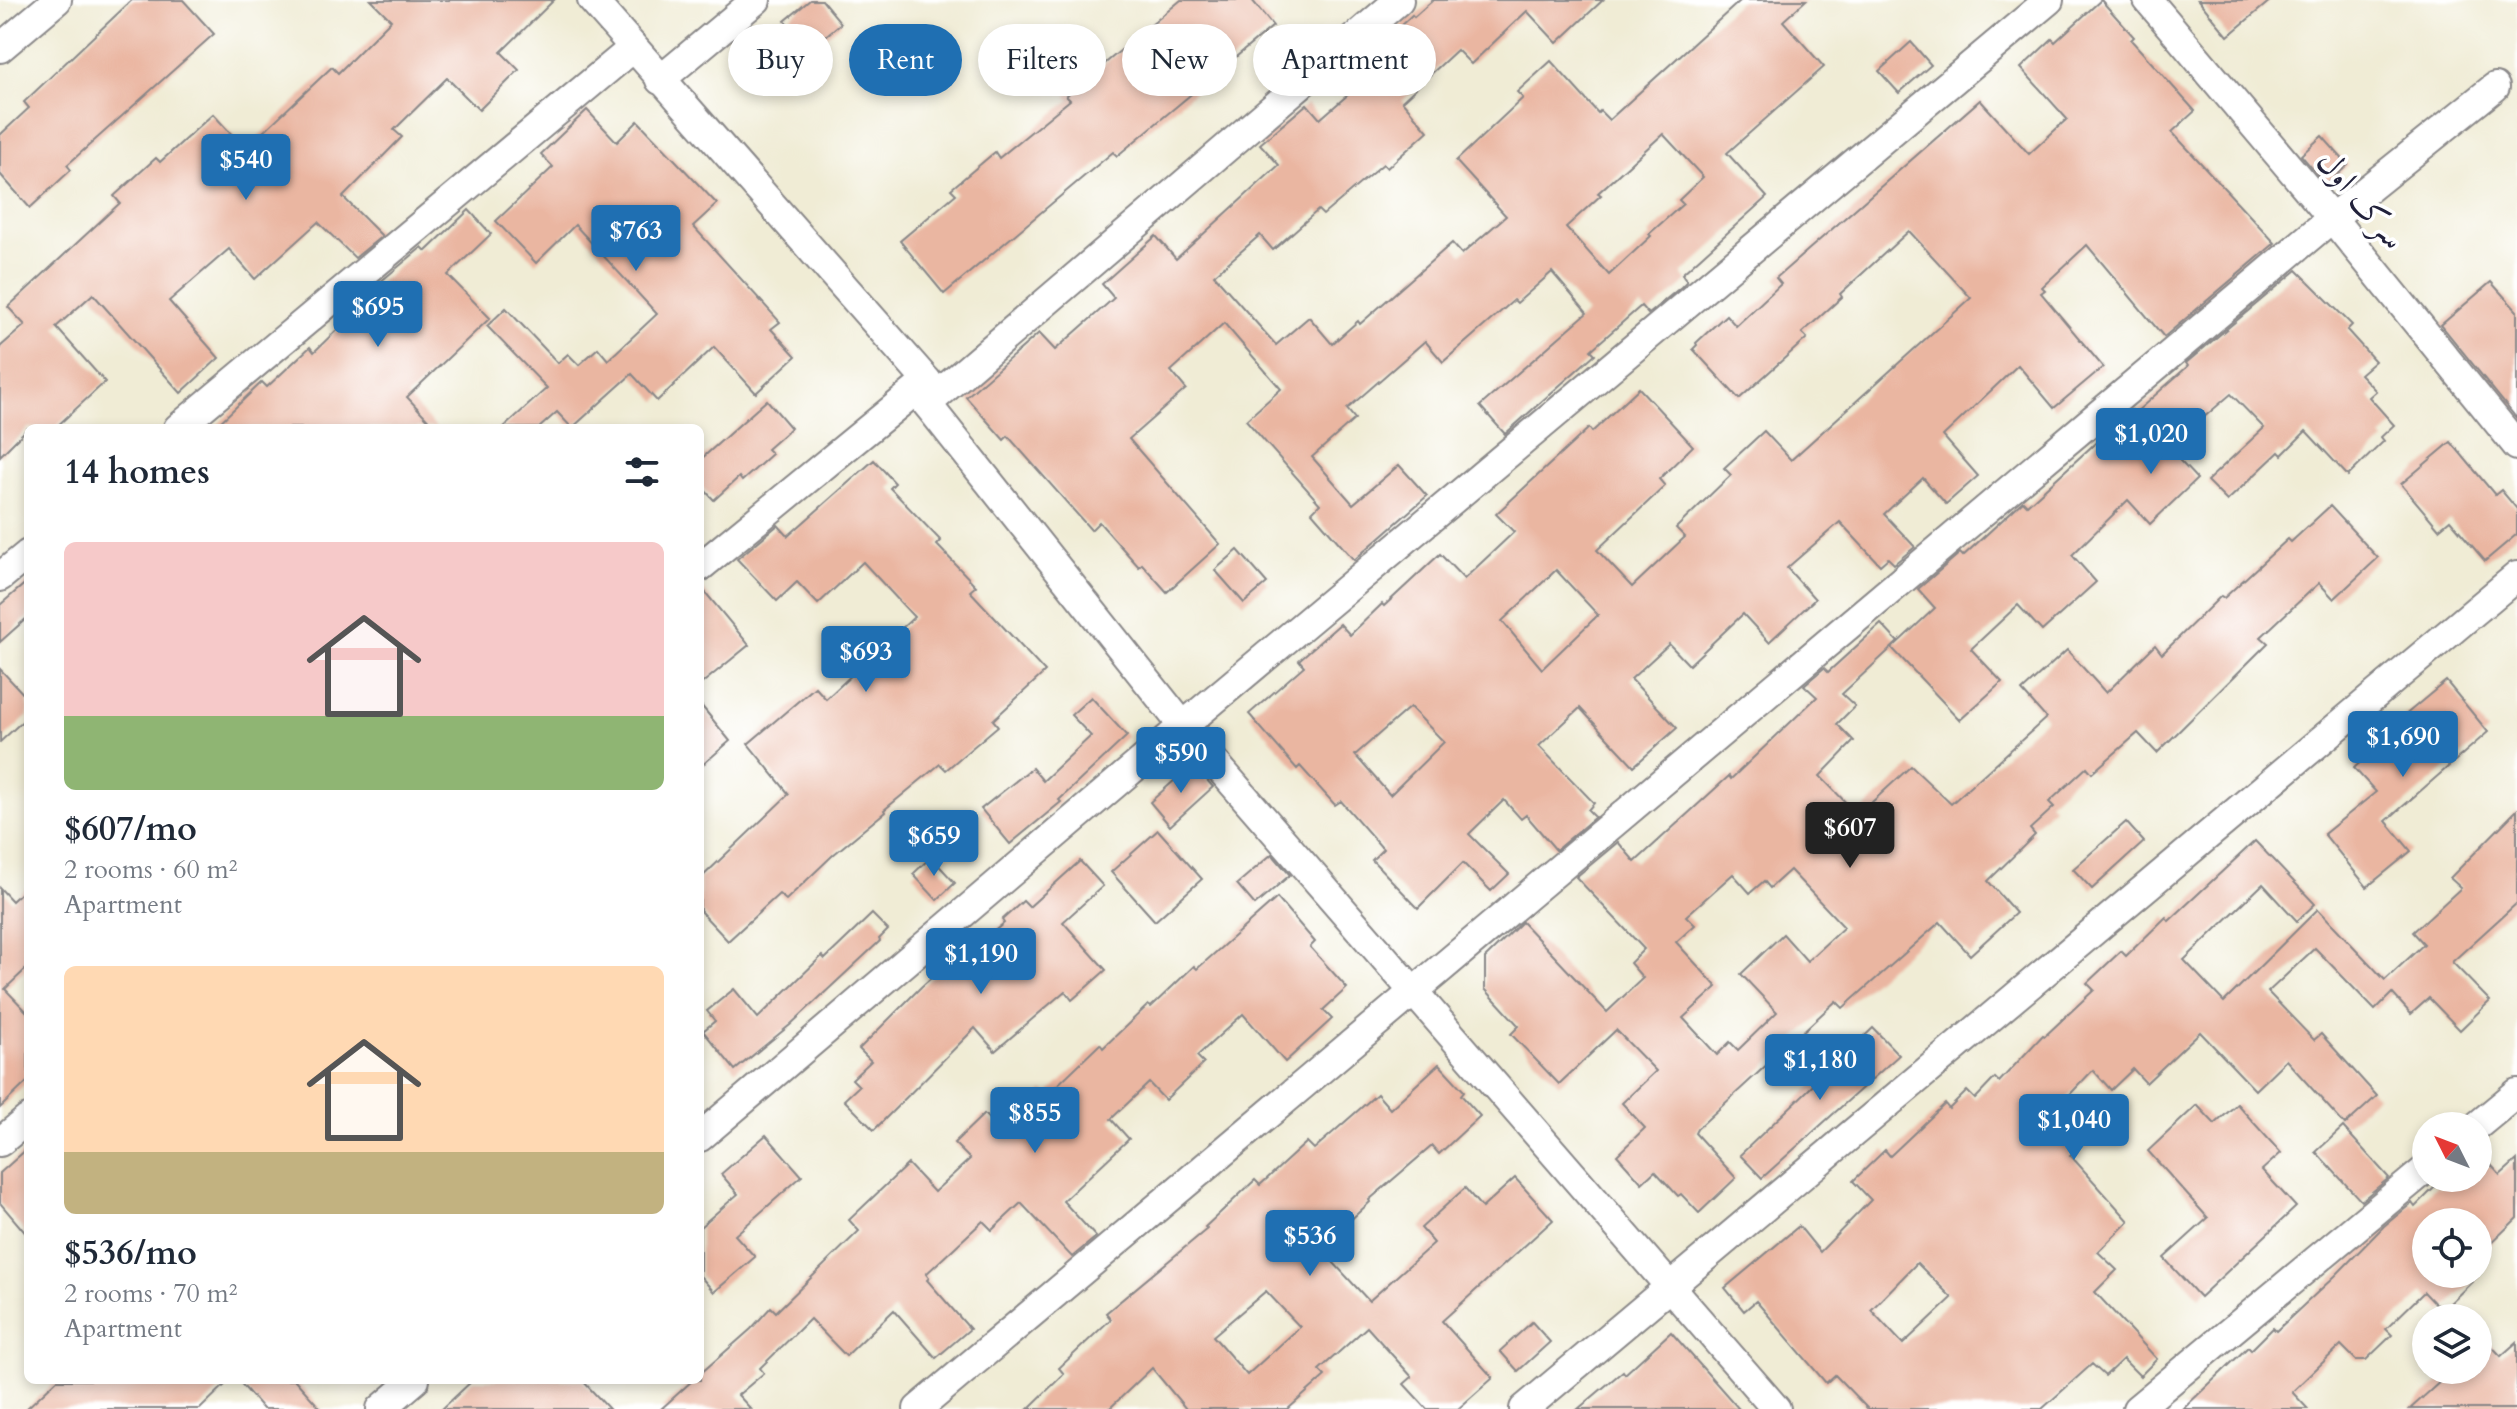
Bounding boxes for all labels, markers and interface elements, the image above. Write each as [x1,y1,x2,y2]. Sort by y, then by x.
chip: Buy [728,24,833,96]
chip: Rent [849,24,962,96]
chip: Filters [978,24,1106,96]
chip: New [1122,24,1237,96]
chip: Apartment [1253,24,1436,96]
pin: $540 [199,134,293,202]
street label: سرک‌ اول [2306,140,2416,259]
text: $540 [219,142,273,177]
pin: $763 [589,205,683,273]
text: $763 [609,213,663,248]
pin: $695 [331,281,425,349]
text: $695 [351,289,405,324]
pin: $1,020 [2086,408,2216,476]
text: $1,020 [2114,416,2188,451]
text: 14 homes [64,449,210,495]
icon: filters [620,450,664,494]
icon: home [292,594,436,738]
pin: $693 [819,626,913,694]
text: $693 [839,634,893,669]
pin: $1,690 [2338,711,2468,779]
text: $1,690 [2366,719,2440,754]
pin: $590 [1134,727,1228,795]
text: $590 [1154,735,1208,770]
pin: $607 [1803,802,1897,870]
text: $607/mo [64,806,197,852]
pin: $659 [887,810,981,878]
text: $607 [1823,810,1877,845]
text: $659 [907,818,961,853]
text: 2 rooms · 60 m² [64,852,237,887]
text: Apartment [64,887,182,922]
pin: $1,190 [916,928,1046,996]
text: $1,190 [944,936,1018,971]
icon: home [292,1018,436,1162]
pin: $1,180 [1755,1034,1885,1102]
text: $1,180 [1783,1042,1857,1077]
pin: $855 [988,1087,1082,1155]
pin: $1,040 [2009,1094,2139,1162]
text: $855 [1008,1095,1062,1130]
text: $1,040 [2037,1102,2111,1137]
north arrow [2412,1112,2492,1192]
map controls [2412,1112,2492,1384]
button: locate [2412,1208,2492,1288]
pin: $536 [1263,1210,1357,1278]
text: $536 [1283,1218,1337,1253]
text: $536/mo [64,1230,197,1276]
text: 2 rooms · 70 m² [64,1276,237,1311]
button: layers [2412,1304,2492,1384]
text: Apartment [64,1311,182,1346]

